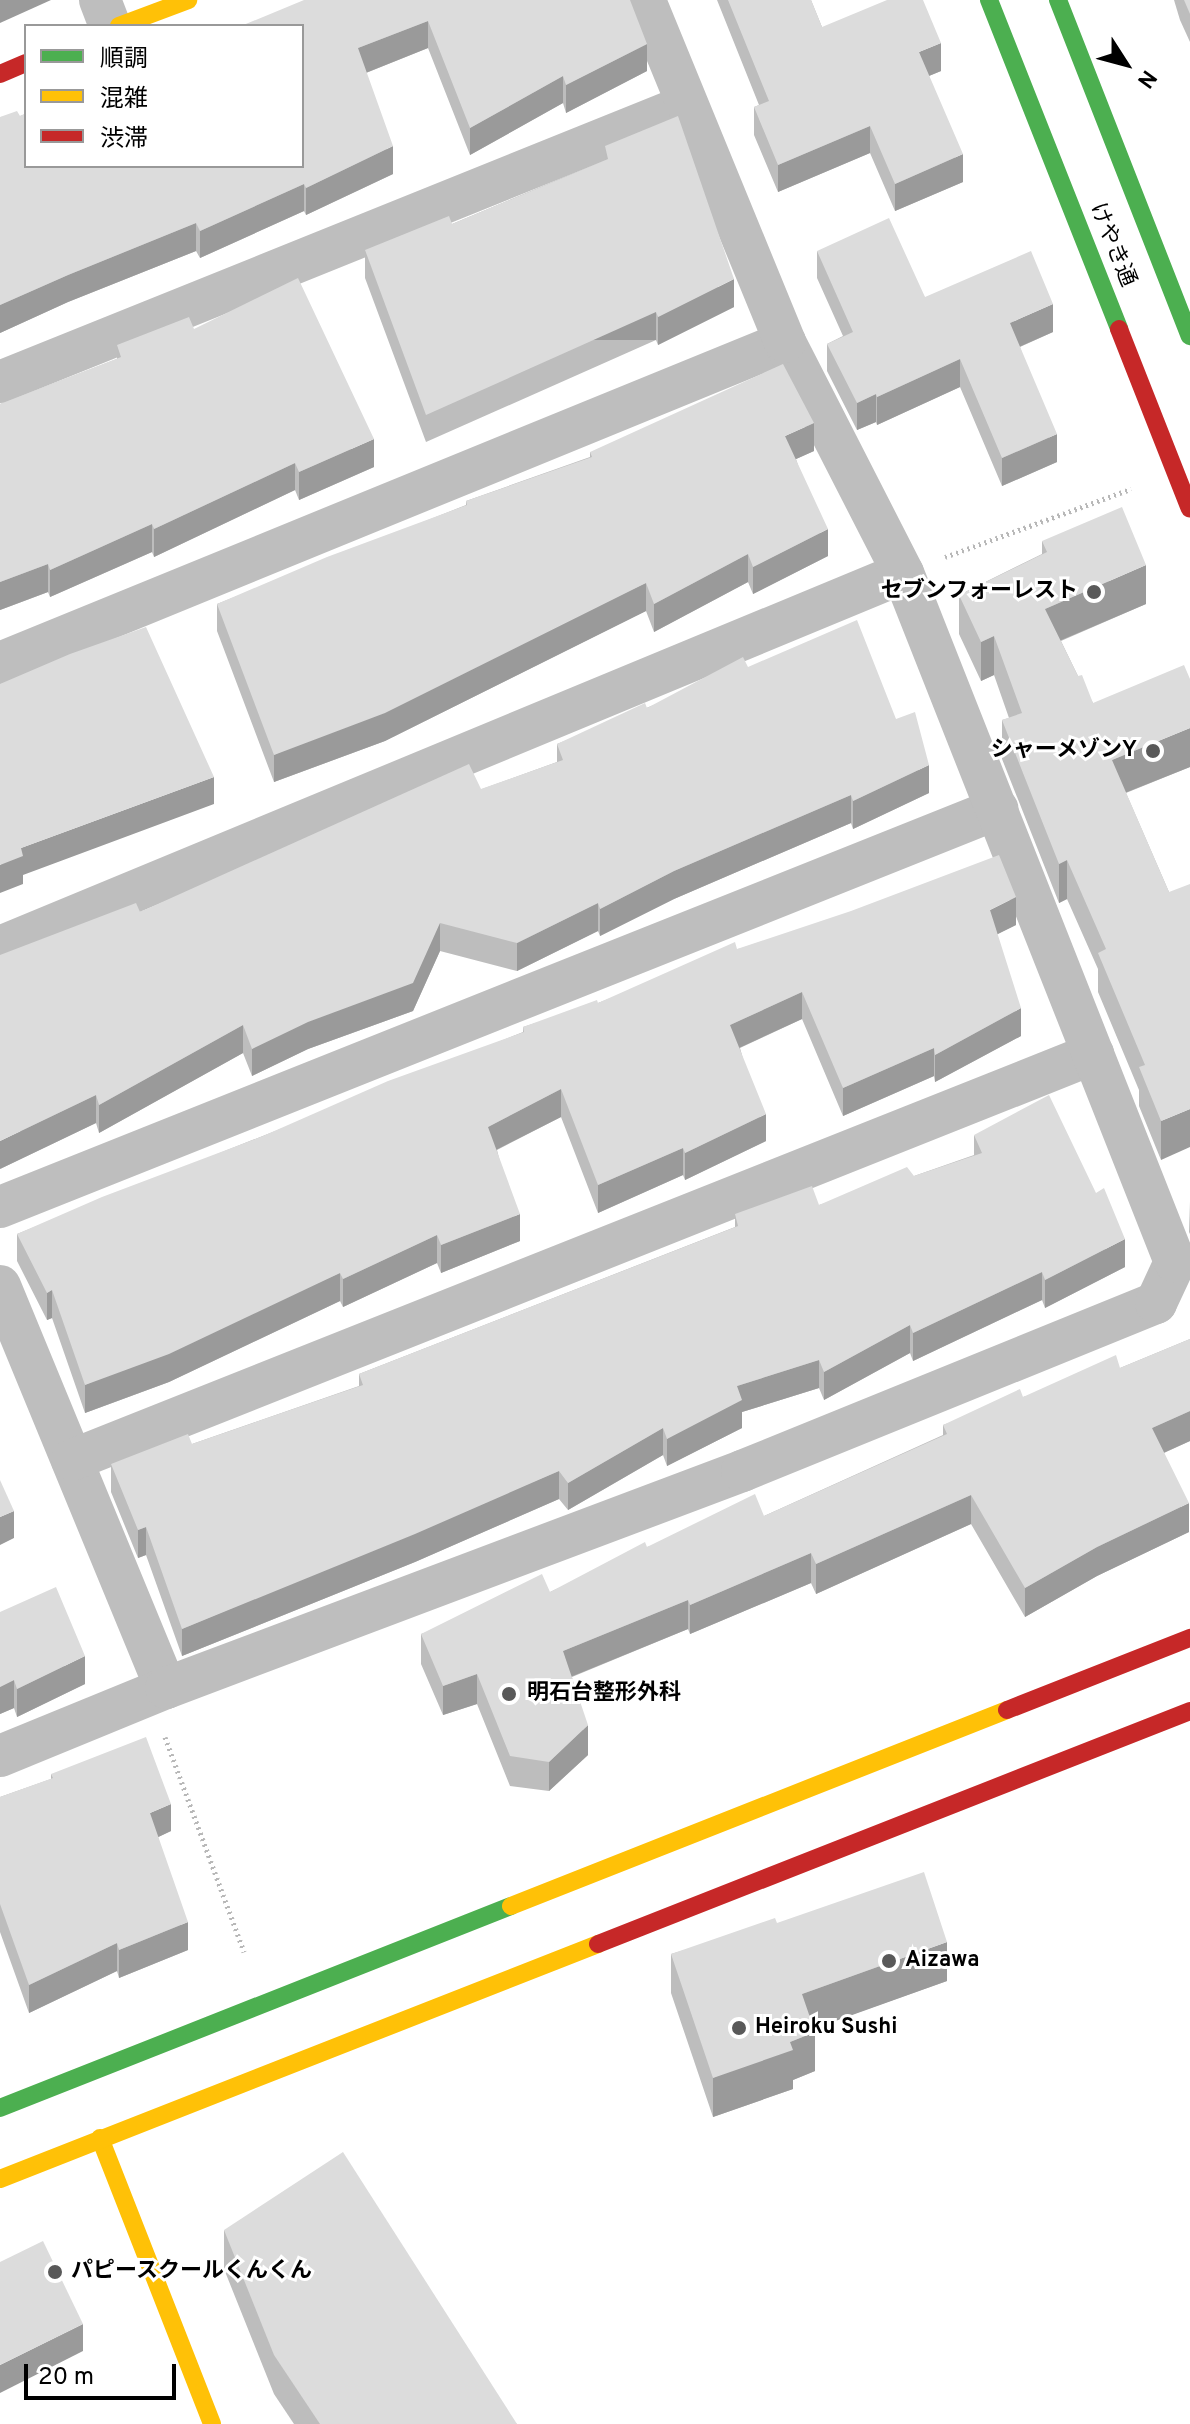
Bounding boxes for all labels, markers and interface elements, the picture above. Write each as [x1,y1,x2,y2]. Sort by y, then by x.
legend [24,24,304,168]
north arrow [1086,24,1166,104]
text: 順調 [100,45,148,75]
text: N [1130,64,1161,93]
text: 混雑 [100,85,148,115]
text: 渋滞 [100,125,148,155]
street label: けやき通 [1083,199,1141,291]
place label: セブンフォーレスト [880,579,1078,605]
marker: セブンフォーレスト [1085,583,1103,601]
place label: シャーメゾンY [990,738,1137,764]
marker: シャーメゾンY [1144,742,1162,760]
place label: 明石台整形外科 [527,1681,681,1707]
marker: 明石台整形外科 [498,1683,520,1705]
place label: Aizawa [905,1948,980,1974]
marker: Aizawa [880,1952,898,1970]
place label: Heiroku Sushi [755,2015,898,2041]
marker: Heiroku Sushi [730,2019,748,2037]
place label: パピースクールくんくん [71,2259,313,2285]
marker: パピースクールくんくん [46,2263,64,2281]
scale bar [28,2348,180,2398]
text: 20 m [38,2363,94,2393]

